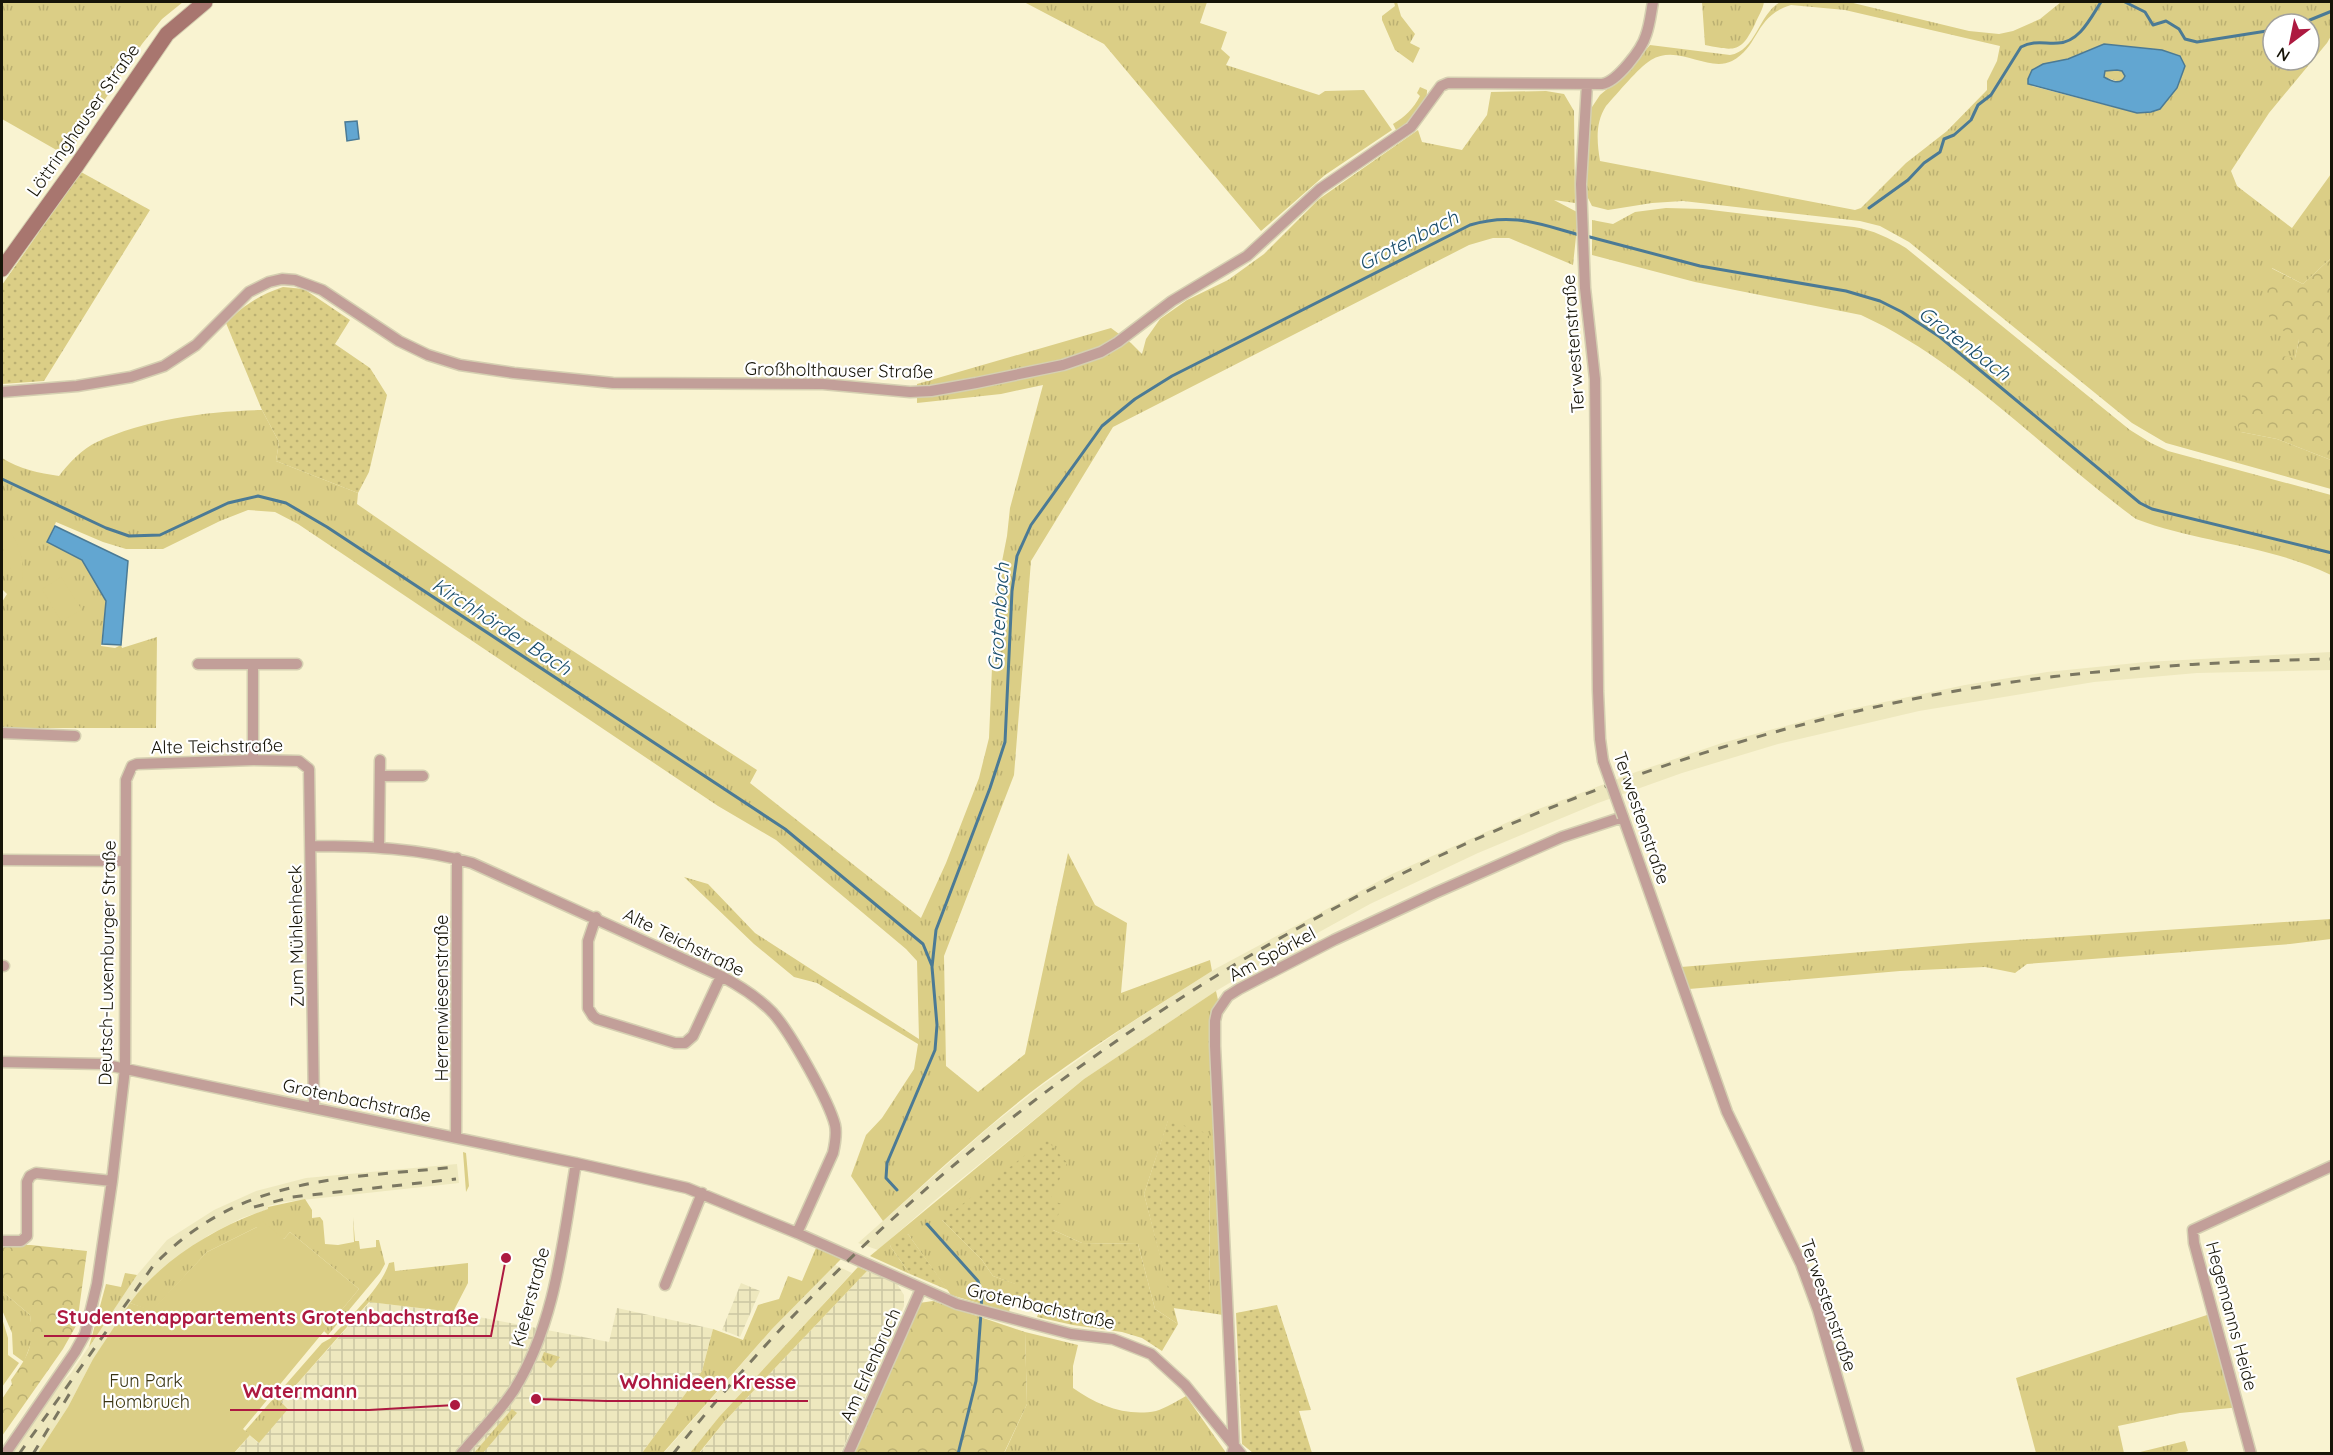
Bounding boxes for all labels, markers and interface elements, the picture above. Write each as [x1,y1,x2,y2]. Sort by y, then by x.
north arrow [2261,12,2321,72]
street label: Löttringhauser Straße [21,39,145,201]
text: N [2273,43,2293,66]
water label: Grotenbach [1354,204,1463,276]
street label: Terwestenstraße [1557,274,1589,414]
water label: Grotenbach [1914,300,2016,386]
street label: Großholthauser Straße [744,357,934,383]
water label: Grotenbach [982,561,1014,672]
water label: Kirchhörder Bach [428,572,577,681]
street label: Alte Teichstraße [151,733,283,759]
street label: Terwestenstraße [1609,749,1675,887]
street label: Deutsch-Luxemburger Straße [93,840,121,1086]
street label: Zum Mühlenheck [283,865,309,1007]
street label: Alte Teichstraße [619,903,749,981]
street label: Herrenwiesenstraße [430,915,453,1082]
street label: Am Spörkel [1225,921,1319,987]
street label: Grotenbachstraße [281,1073,433,1127]
street label: Terwestenstraße [1796,1236,1862,1374]
street label: Hegemanns Heide [2201,1239,2263,1393]
street label: Kieferstraße [506,1245,554,1349]
street label: Grotenbachstraße [965,1278,1117,1334]
callout: Studentenappartements Grotenbachstraße [44,1298,491,1336]
text: Studentenappartements Grotenbachstraße [57,1304,479,1329]
street label: Am Erlenbruch [835,1304,905,1426]
callout: Wohnideen Kresse [607,1363,808,1401]
park label: Fun Park Hombruch [102,1369,190,1413]
text: Wohnideen Kresse [619,1369,797,1394]
callout: Watermann [230,1372,369,1410]
text: Watermann [243,1378,357,1403]

